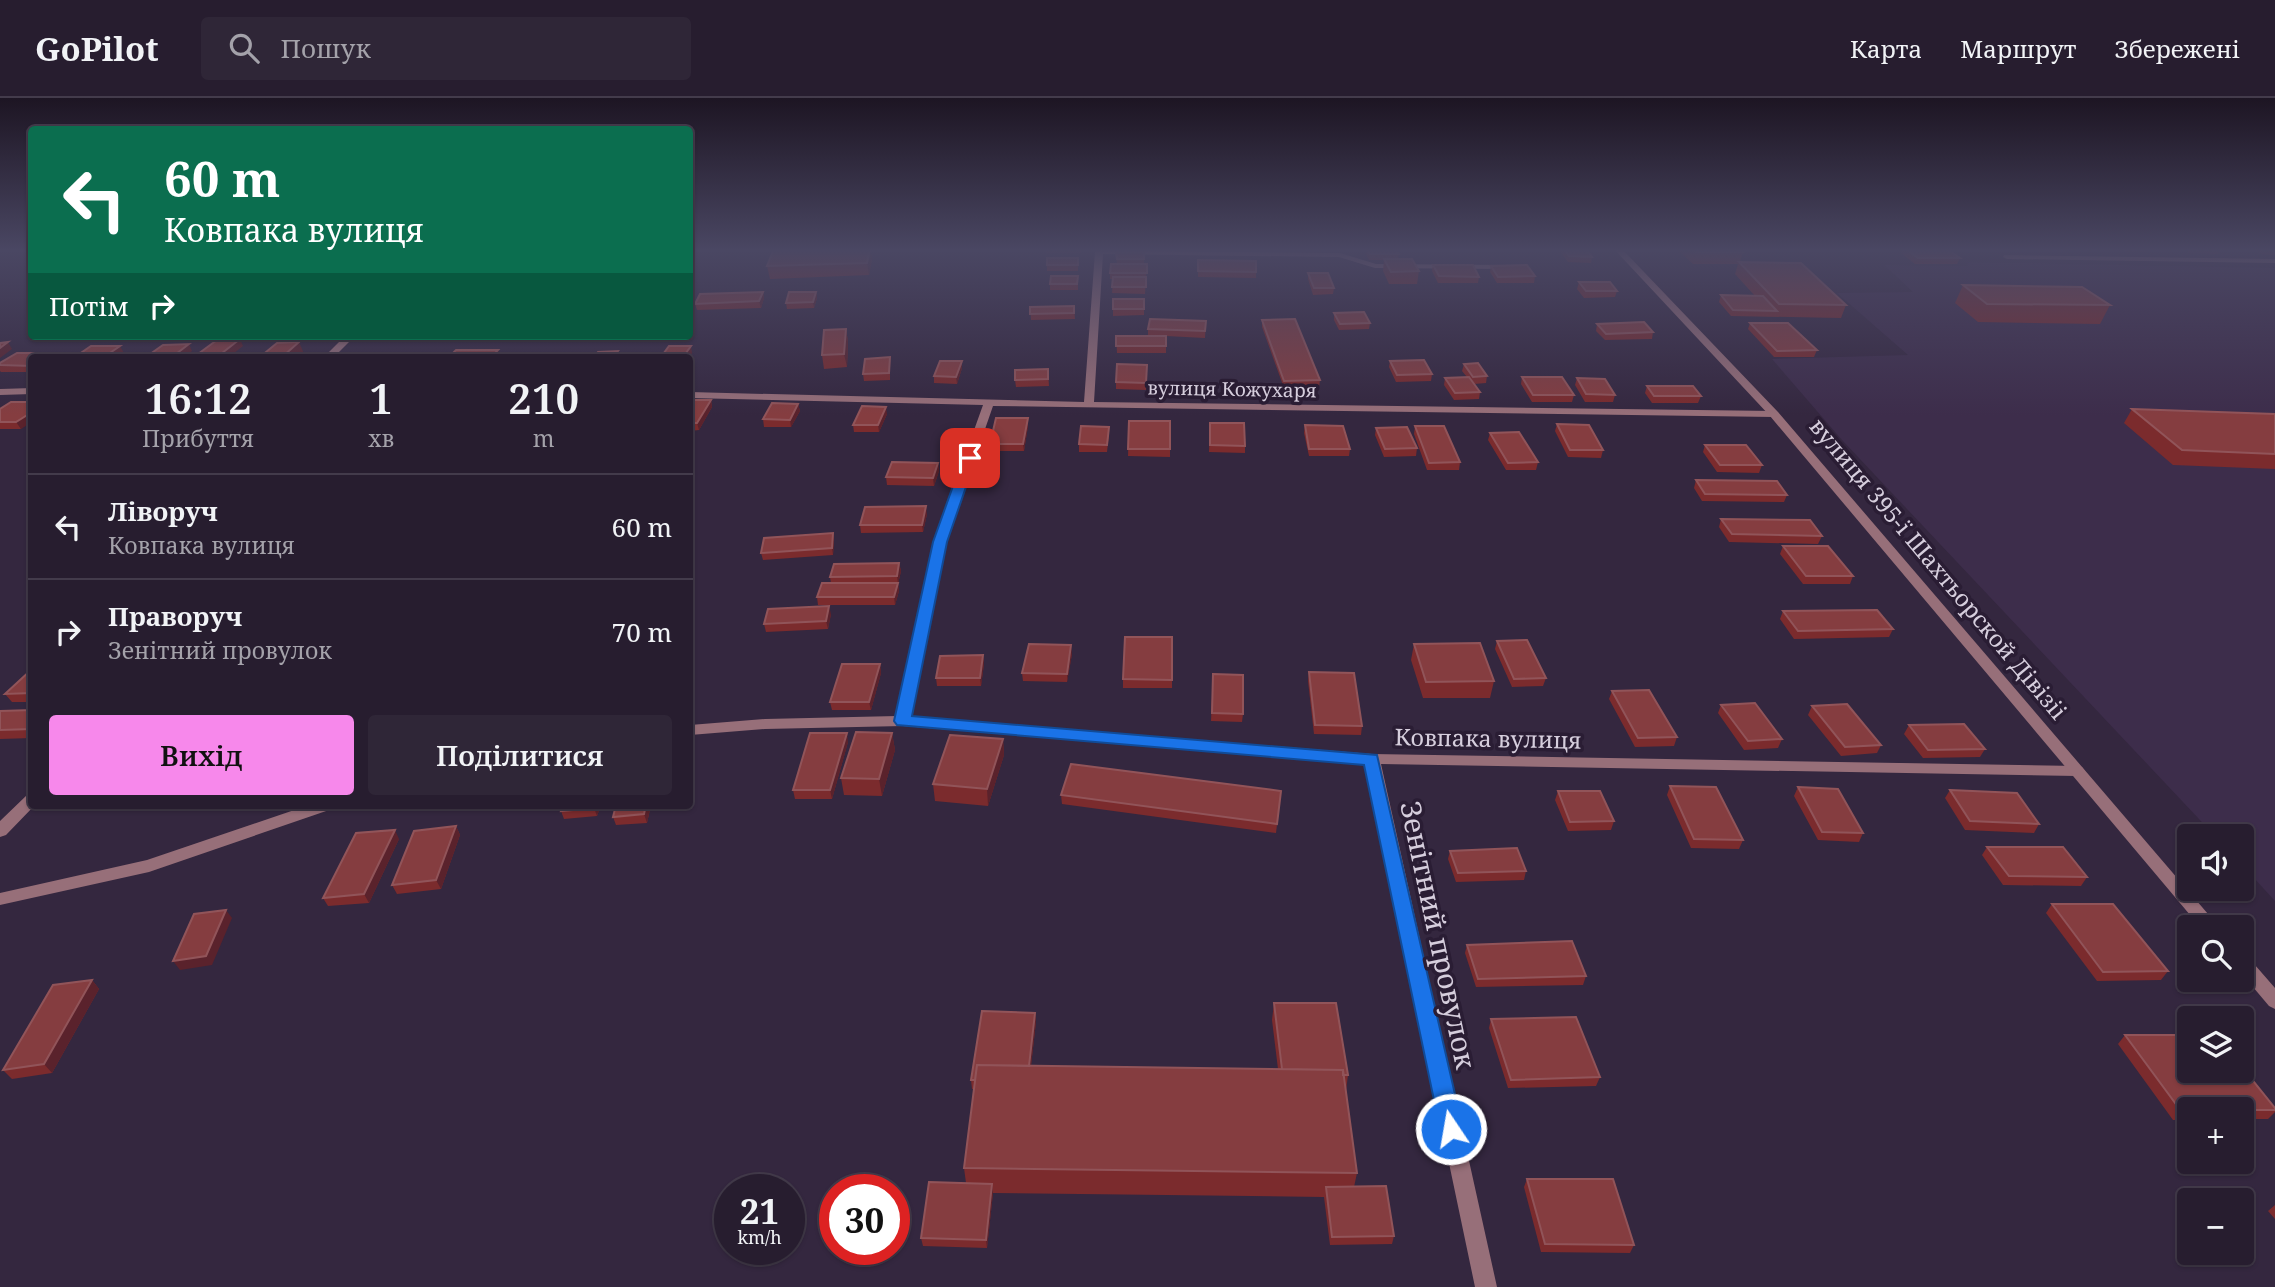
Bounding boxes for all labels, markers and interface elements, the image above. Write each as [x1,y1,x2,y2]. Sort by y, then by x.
search box [201,17,691,80]
text: GoPilot [35,26,159,71]
icon: search [225,29,263,67]
text: Пошук [281,30,371,66]
text: Карта [1850,32,1922,65]
text: Маршрут [1960,32,2076,65]
text: Збережені [2114,32,2240,65]
text: 60 m [164,145,280,211]
icon: left [49,154,140,245]
text: Ковпака вулиця [164,208,424,251]
icon: right [143,287,181,325]
text: Потім [49,288,129,324]
text: 16:12 [145,369,252,426]
text: 1 [369,369,393,426]
text: 210 [508,369,579,426]
street label: вулиця Кожухаря [1147,375,1317,403]
street label: вулиця 395-ї Шахтьорской Дівізіі [1803,411,2075,726]
text: Прибуття [142,422,254,454]
text: хв [368,422,394,454]
text: m [533,422,554,454]
pin [940,428,1000,488]
icon: arrive [951,439,989,477]
text: Ліворуч [108,493,218,529]
icon: left [49,508,87,546]
text: 60 m [612,509,672,545]
text: Ковпака вулиця [108,529,295,561]
text: Праворуч [108,598,242,634]
icon: right [49,613,87,651]
text: 70 m [612,614,672,650]
text: Зенітний провулок [108,634,332,666]
button: Вихід [49,715,354,795]
button: Поділитися [368,715,672,795]
street label: Ковпака вулиця [1394,720,1582,756]
street label: Зенітний провулок [1392,798,1486,1072]
map controls [2177,824,2254,1265]
button: sound [2177,824,2254,901]
button: search [2177,915,2254,992]
button: layers [2177,1006,2254,1083]
position arrow [1414,1092,1488,1166]
button: + [2177,1097,2254,1174]
speed limit sign: 30 [819,1174,910,1265]
text: 21 [740,1187,779,1234]
button: − [2177,1188,2254,1265]
text: km/h [737,1225,782,1249]

